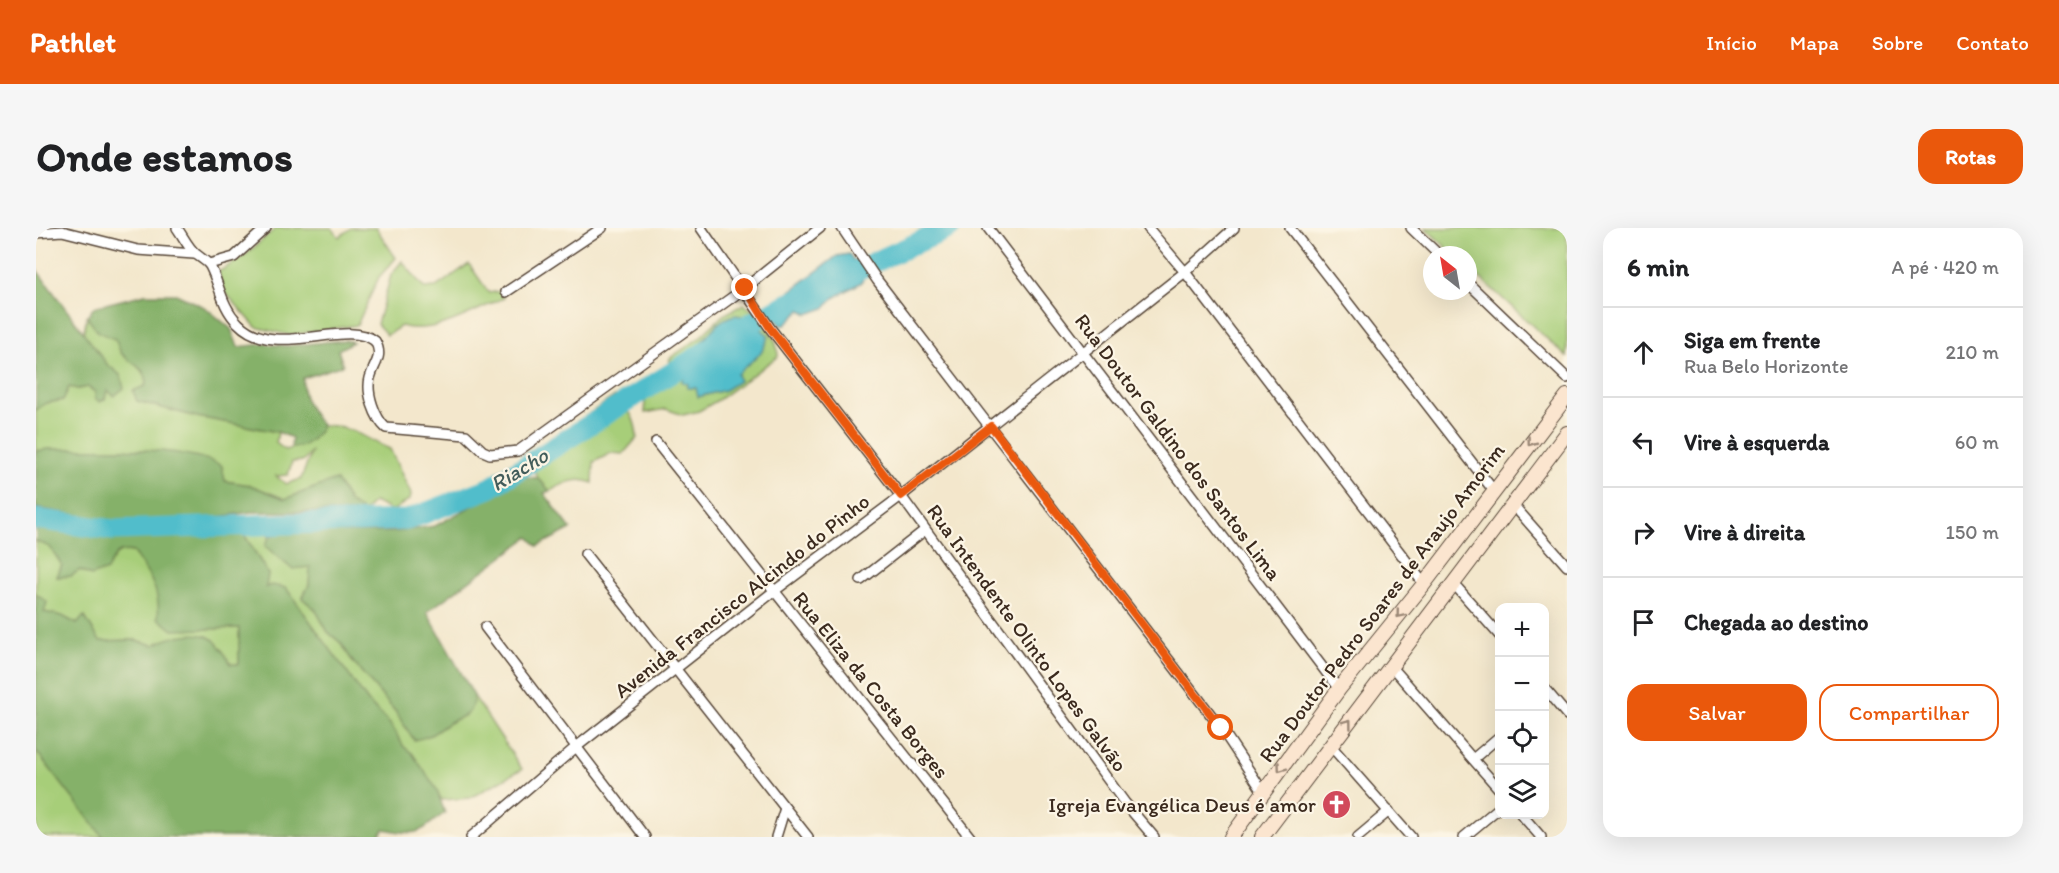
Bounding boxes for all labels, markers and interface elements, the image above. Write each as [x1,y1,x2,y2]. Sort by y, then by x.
text: Pathlet [30,25,116,59]
text: Início [1706,30,1757,55]
text: Mapa [1790,30,1839,55]
text: Sobre [1872,30,1923,55]
text: Contato [1956,30,2029,55]
button: Rotas [1918,129,2023,184]
text: Onde estamos [36,131,293,182]
north arrow [1423,246,1477,300]
text: 6 min [1627,251,1689,283]
text: A pé · 420 m [1892,255,1999,279]
route end [731,274,757,300]
street label: Rua Doutor Galdino dos Santos Lima [1070,308,1287,585]
text: Siga em frente [1684,327,1820,354]
icon: ahead [1627,336,1660,369]
text: 210 m [1946,340,1999,364]
text: Rua Belo Horizonte [1684,354,1849,378]
icon: left [1627,426,1660,459]
text: Vire à esquerda [1684,429,1829,456]
text: 60 m [1955,430,1999,454]
one-way arrow [1528,436,1539,447]
street label: Rua Doutor Pedro Soares de Araujo Amorim [1254,438,1510,767]
water label: Riacho [486,441,554,497]
street label: Avenida Francisco Alcindo do Pinho [609,488,874,703]
street label: Rua Intendente Olinto Lopes Galvão [922,499,1133,776]
icon: right [1627,516,1660,549]
text: Vire à direita [1684,519,1805,546]
text: 150 m [1946,520,1999,544]
street label: Rua Eliza da Costa Borges [788,586,955,783]
map controls [1495,603,1549,819]
button: + [1495,603,1549,657]
icon: arrive [1627,606,1660,639]
one-way arrow [1396,607,1407,618]
text: Chegada ao destino [1684,609,1868,636]
button: − [1495,657,1549,711]
button: Salvar [1627,684,1807,741]
button: Compartilhar [1819,684,1999,741]
button: locate [1495,711,1549,765]
route start [1207,714,1233,740]
one-way arrow [1341,719,1352,730]
one-way arrow [1277,762,1288,773]
button: layers [1495,765,1549,819]
church icon: Igreja Evangélica Deus é amor [1321,789,1353,821]
place label: Igreja Evangélica Deus é amor [1048,792,1316,817]

